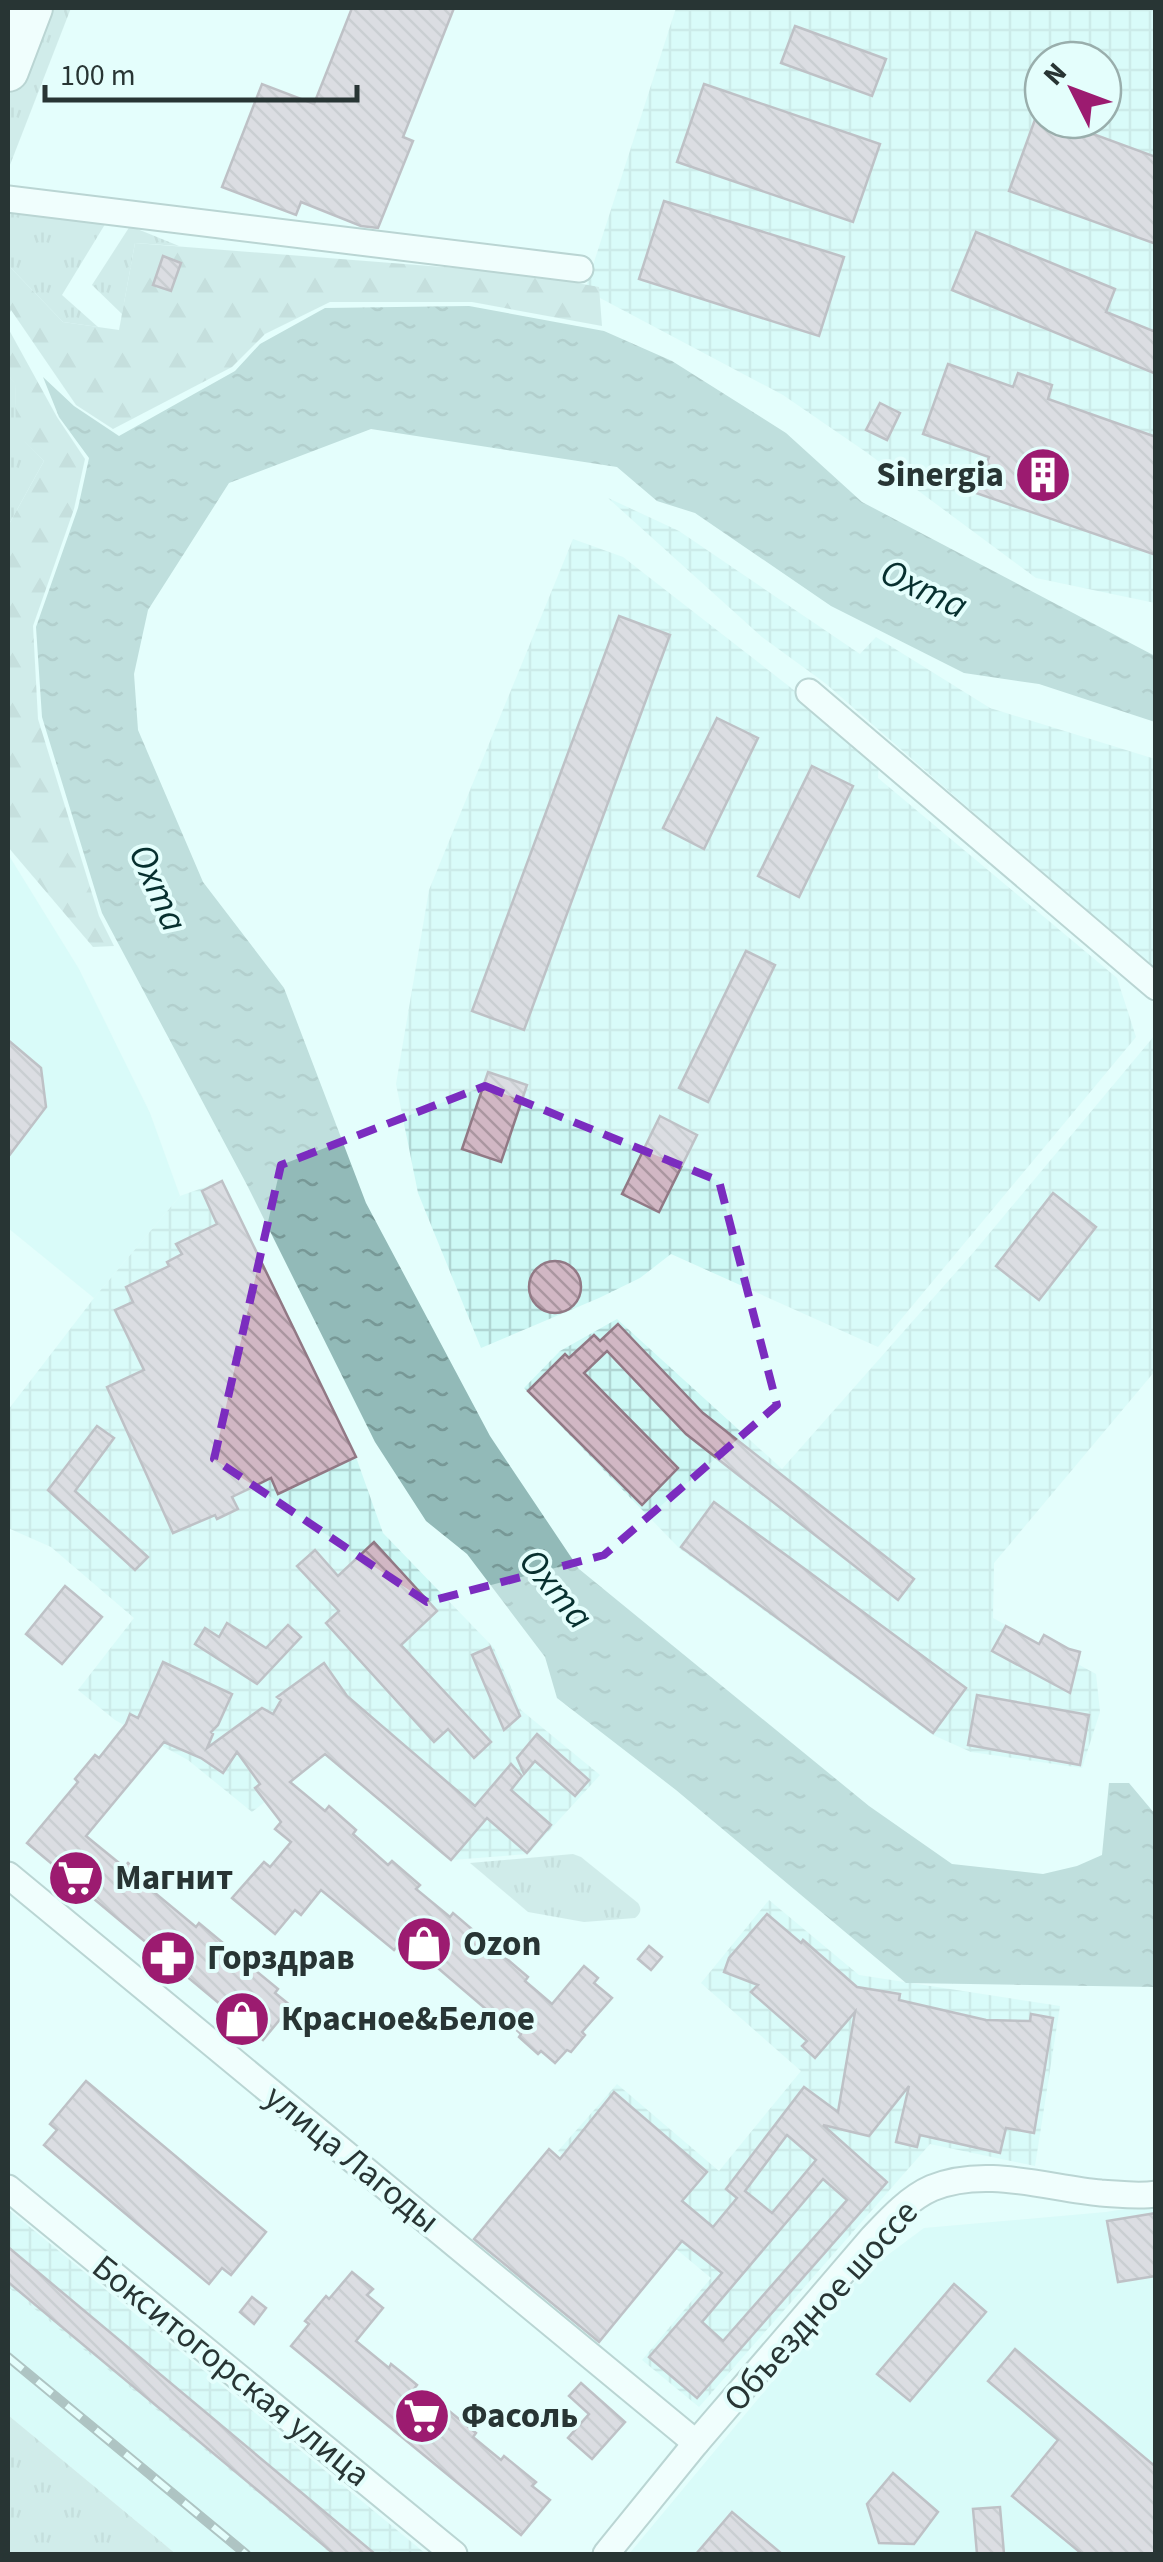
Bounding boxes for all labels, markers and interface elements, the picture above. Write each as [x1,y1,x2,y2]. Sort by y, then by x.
scale bar [45,40,358,102]
north arrow [1023,40,1123,140]
text: 100 m [60,54,136,97]
text: N [1034,54,1076,94]
building icon: Sinergia [1013,445,1073,505]
place label: Sinergia [876,450,1004,500]
water label: Охта [871,545,977,633]
water label: Охта [115,835,201,941]
water label: Охта [506,1537,606,1641]
supermarket icon: Магнит [46,1848,106,1908]
place label: Магнит [115,1853,233,1903]
shop icon: Ozon [394,1914,454,1974]
place label: Ozon [463,1919,542,1969]
pharmacy icon: Горздрав [138,1928,198,1988]
place label: Горздрав [207,1933,355,1983]
shop icon: Красное&Белое [212,1989,272,2049]
place label: Красное&Белое [281,1994,535,2044]
street label: улица Лагоды [254,2073,450,2245]
street label: Объездное шоссе [712,2189,930,2423]
street label: Бокситогорская улица [81,2243,381,2499]
supermarket icon: Фасоль [392,2386,452,2446]
place label: Фасоль [461,2391,578,2441]

